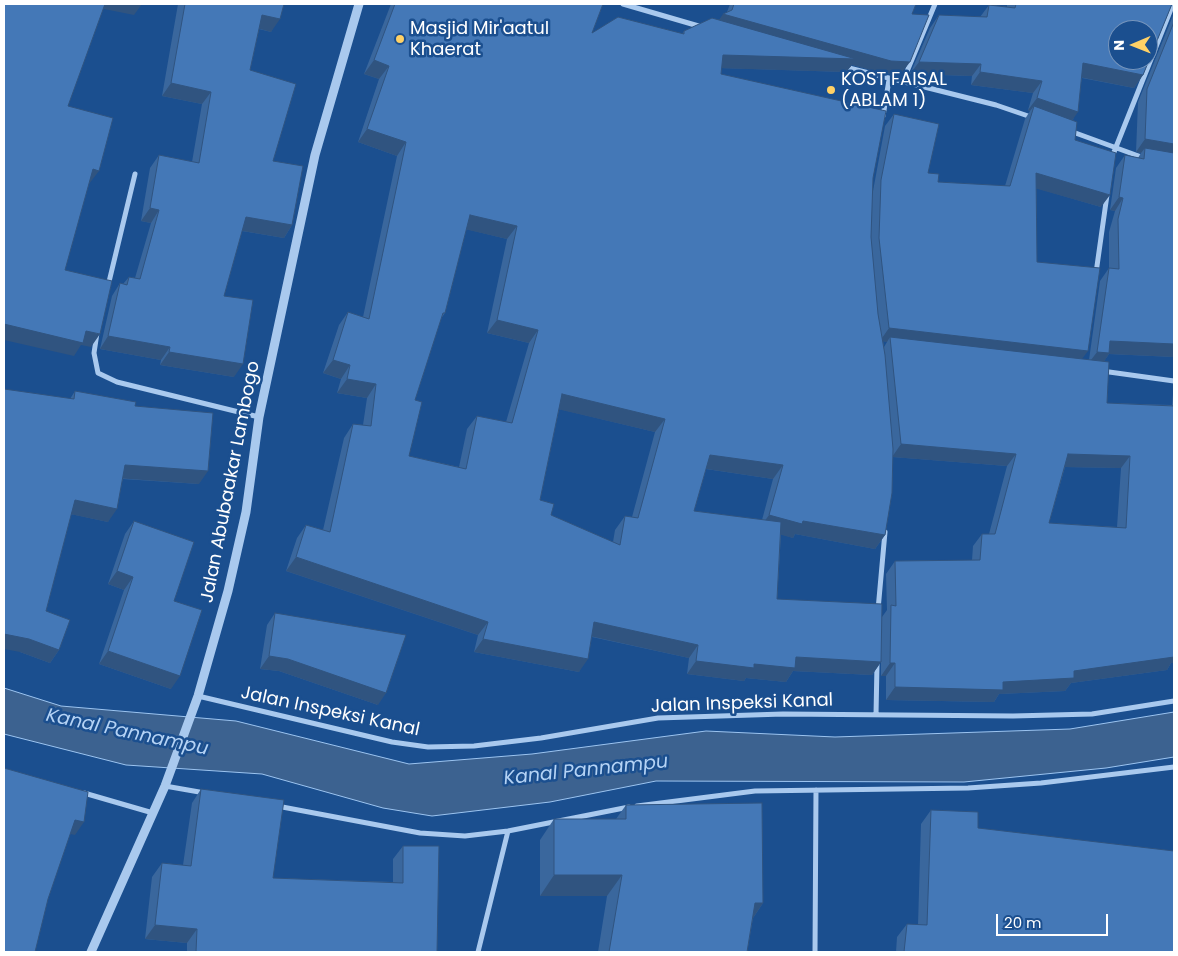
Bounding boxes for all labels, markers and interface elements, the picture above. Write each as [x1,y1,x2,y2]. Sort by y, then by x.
place label: Masjid Mir'aatul Khaerat [410,18,549,60]
north arrow [1108,20,1158,70]
marker: Masjid Mir'aatul Khaerat [394,33,406,45]
text: N [1109,40,1129,51]
place label: KOST FAISAL (ABLAM 1) [841,69,947,112]
marker: KOST FAISAL (ABLAM 1) [825,84,837,96]
street label: Jalan Abubaakar Lambogo [197,359,265,605]
street label: Jalan Inspeksi Kanal [239,682,421,742]
street label: Jalan Inspeksi Kanal [651,690,833,718]
water label: Kanal Pannampu [44,705,210,761]
water label: Kanal Pannampu [503,751,669,791]
scale bar [998,904,1110,936]
text: 20 m [1004,912,1042,933]

